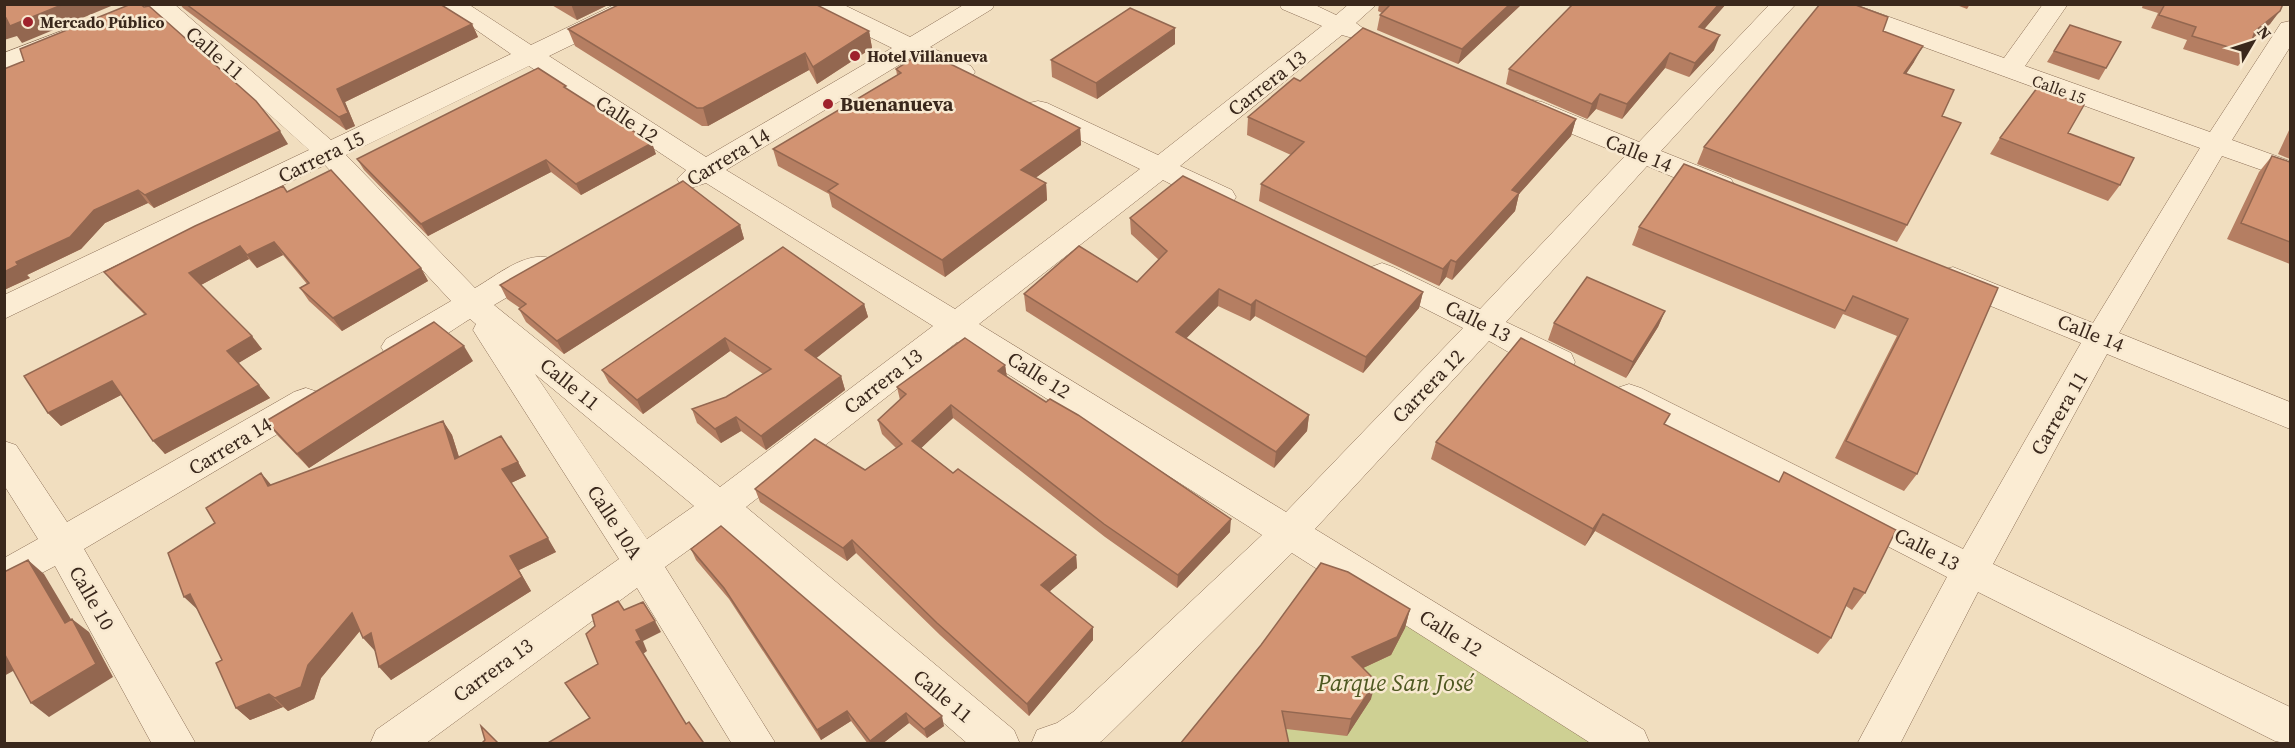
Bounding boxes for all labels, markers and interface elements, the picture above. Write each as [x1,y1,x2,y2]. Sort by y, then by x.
place label: Mercado Público [40,11,165,33]
north arrow [2223,12,2283,72]
marker: Mercado Público [21,15,35,29]
street label: Calle 11 [180,20,250,86]
text: N [2252,21,2277,44]
street label: Carrera 13 [1222,43,1312,123]
place label: Hotel Villanueva [867,45,988,67]
marker: Hotel Villanueva [848,49,862,63]
street label: Calle 15 [2029,69,2089,109]
street label: Calle 12 [590,88,664,150]
place label: Buenanueva [840,90,954,118]
marker: Buenanueva [821,97,835,111]
street label: Carrera 14 [681,121,775,193]
street label: Carrera 15 [273,124,369,190]
street label: Calle 14 [1601,127,1677,179]
street label: Calle 13 [1441,293,1515,349]
street label: Calle 14 [2053,307,2129,359]
street label: Carrera 13 [838,341,928,421]
street label: Carrera 12 [1386,343,1470,429]
street label: Calle 12 [1002,345,1076,405]
street label: Calle 11 [534,351,606,417]
street label: Carrera 11 [2024,366,2094,460]
street label: Carrera 14 [183,410,277,482]
street label: Calle 10A [581,480,650,565]
street label: Calle 13 [1890,521,1964,577]
street label: Calle 10 [62,561,122,635]
street label: Calle 12 [1414,603,1488,663]
street label: Carrera 13 [447,631,539,709]
street label: Calle 11 [907,663,979,729]
park label: Parque San José [1316,666,1474,699]

